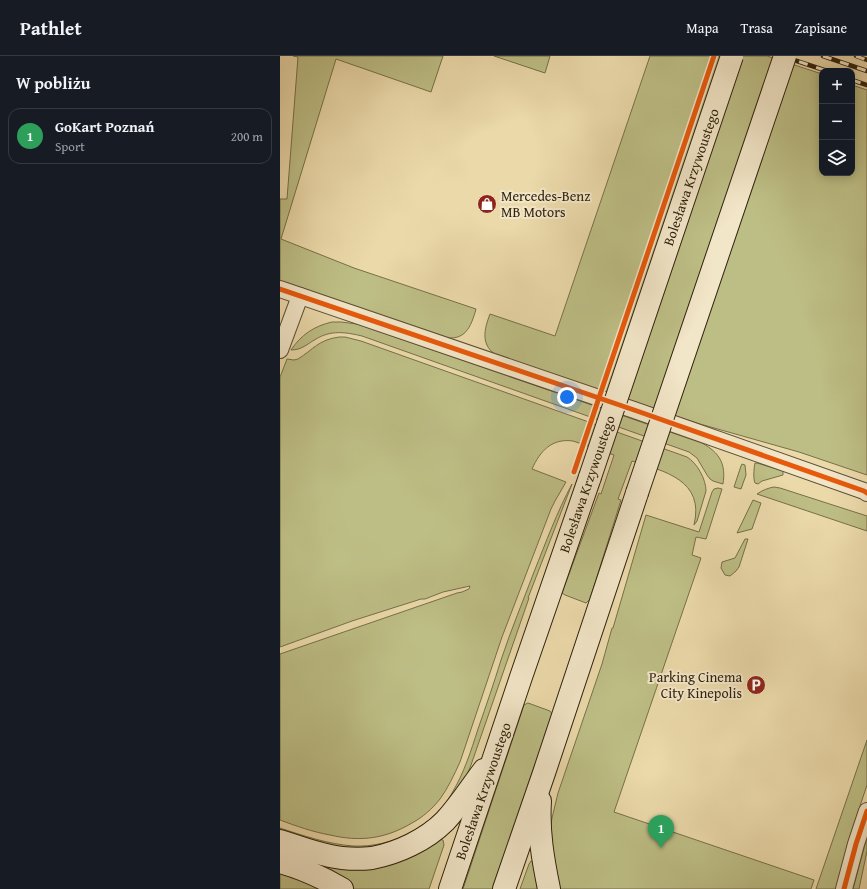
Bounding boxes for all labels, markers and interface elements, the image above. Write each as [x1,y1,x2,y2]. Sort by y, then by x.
text: Pathlet [20,14,82,42]
text: Mapa [686,18,719,38]
text: Trasa [741,18,773,38]
text: Zapisane [795,18,847,38]
map controls [819,68,855,176]
button: + [819,68,855,104]
text: W pobliżu [16,70,91,95]
button: − [819,104,855,140]
street label: Bolesława Krzywoustego [658,106,724,248]
text: GoKart Poznań [55,116,154,137]
text: 1 [27,127,33,146]
text: 200 m [231,127,263,146]
text: Sport [55,137,85,156]
button: layers [819,140,855,176]
place label: Mercedes-Benz MB Motors [501,186,590,222]
shop icon: Mercedes-Benz MB Motors [476,193,498,215]
your location [557,387,577,407]
street label: Bolesława Krzywoustego [554,413,620,555]
place label: Parking Cinema City Kinepolis [649,667,742,703]
parking icon: Parking Cinema City Kinepolis [745,674,767,696]
street label: Bolesława Krzywoustego [450,720,516,862]
pin: 1 [648,815,674,848]

